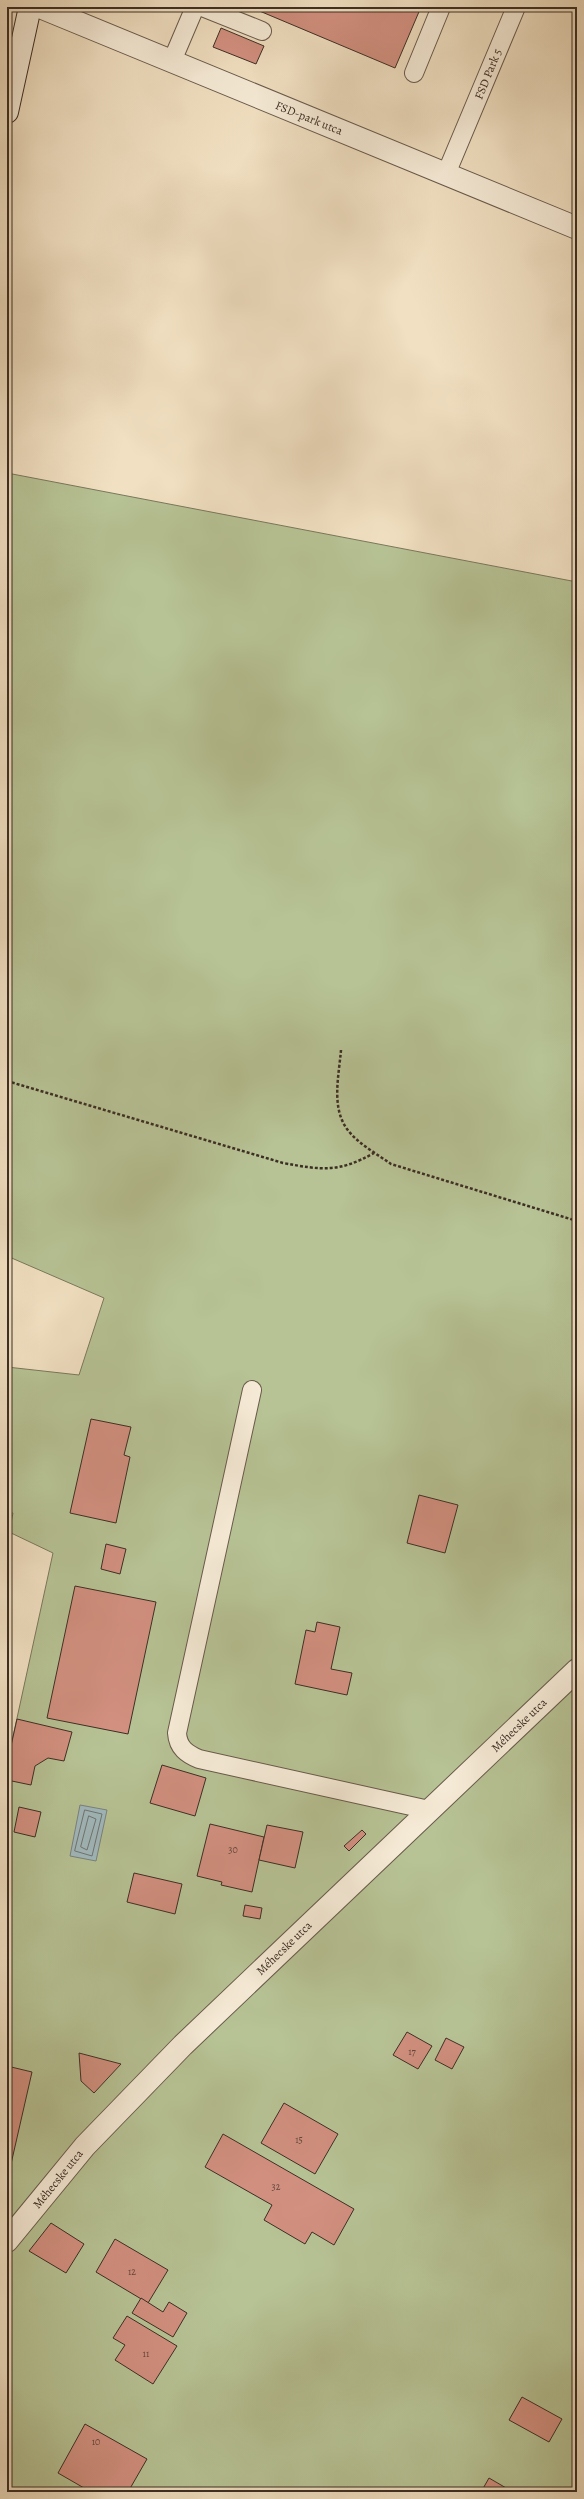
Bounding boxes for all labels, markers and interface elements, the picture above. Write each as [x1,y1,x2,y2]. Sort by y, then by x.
street label: FSD Park 5 [471,46,505,102]
street label: FSD-park utca [273,97,345,139]
street label: Méhecske utca [488,1694,551,1756]
house number: 30 [228,1843,238,1856]
street label: Méhecske utca [253,1917,316,1979]
house number: 17 [408,2045,417,2058]
house number: 15 [295,2133,303,2146]
street label: Méhecske utca [29,2146,87,2212]
house number: 32 [272,2180,281,2193]
house number: 12 [128,2265,136,2278]
house number: 11 [143,2347,150,2360]
house number: 10 [92,2435,100,2448]

